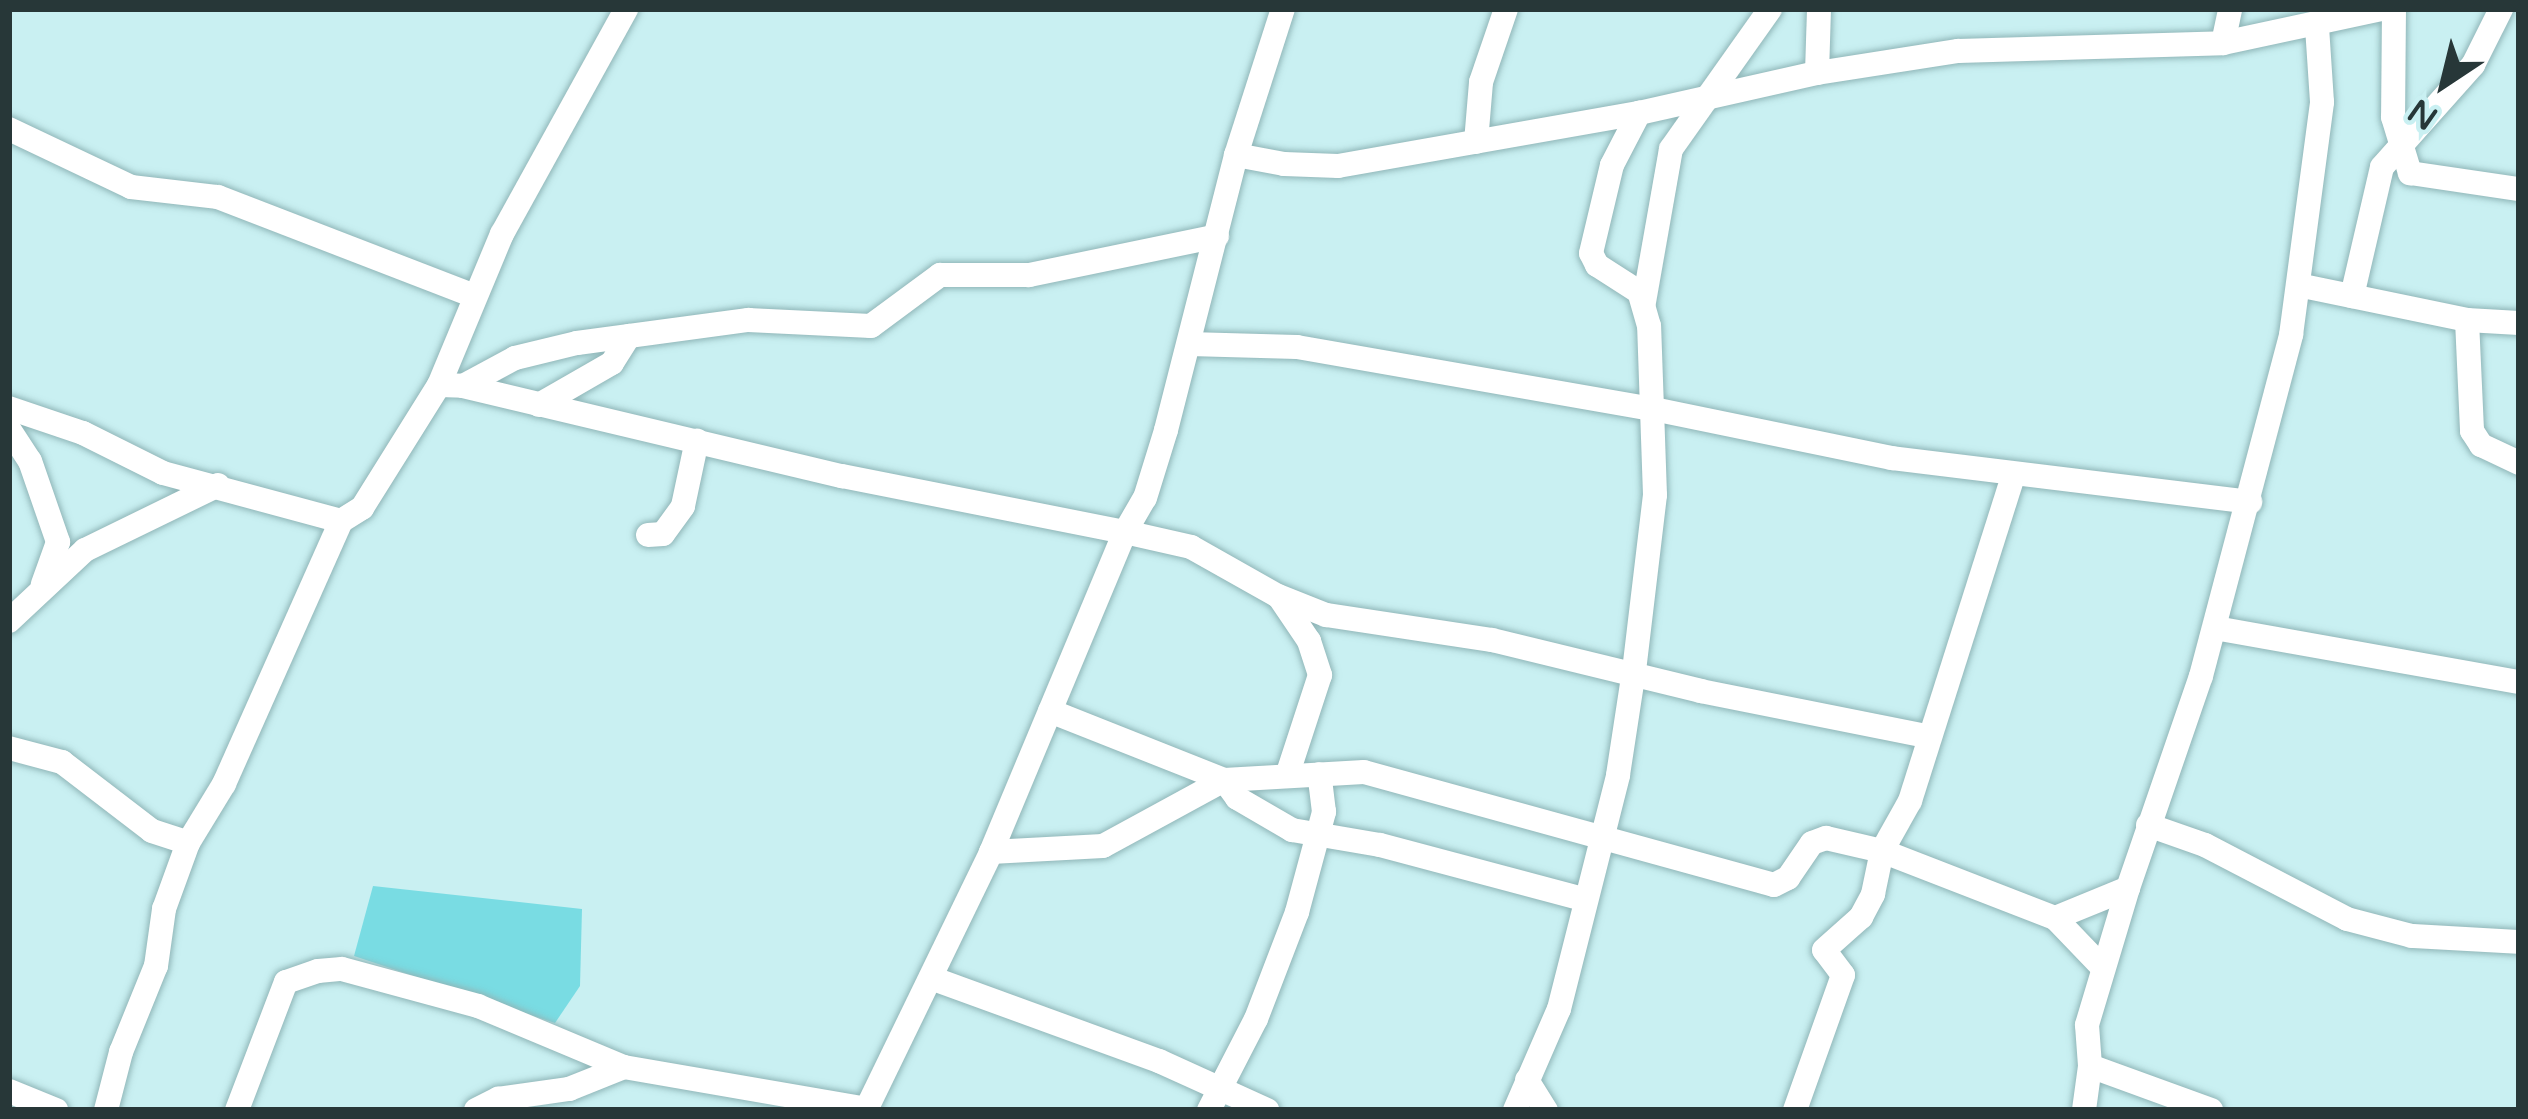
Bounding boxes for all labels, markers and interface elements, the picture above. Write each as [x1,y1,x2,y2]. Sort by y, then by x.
north arrow [2384,24,2504,144]
text: N [2401,90,2445,137]

